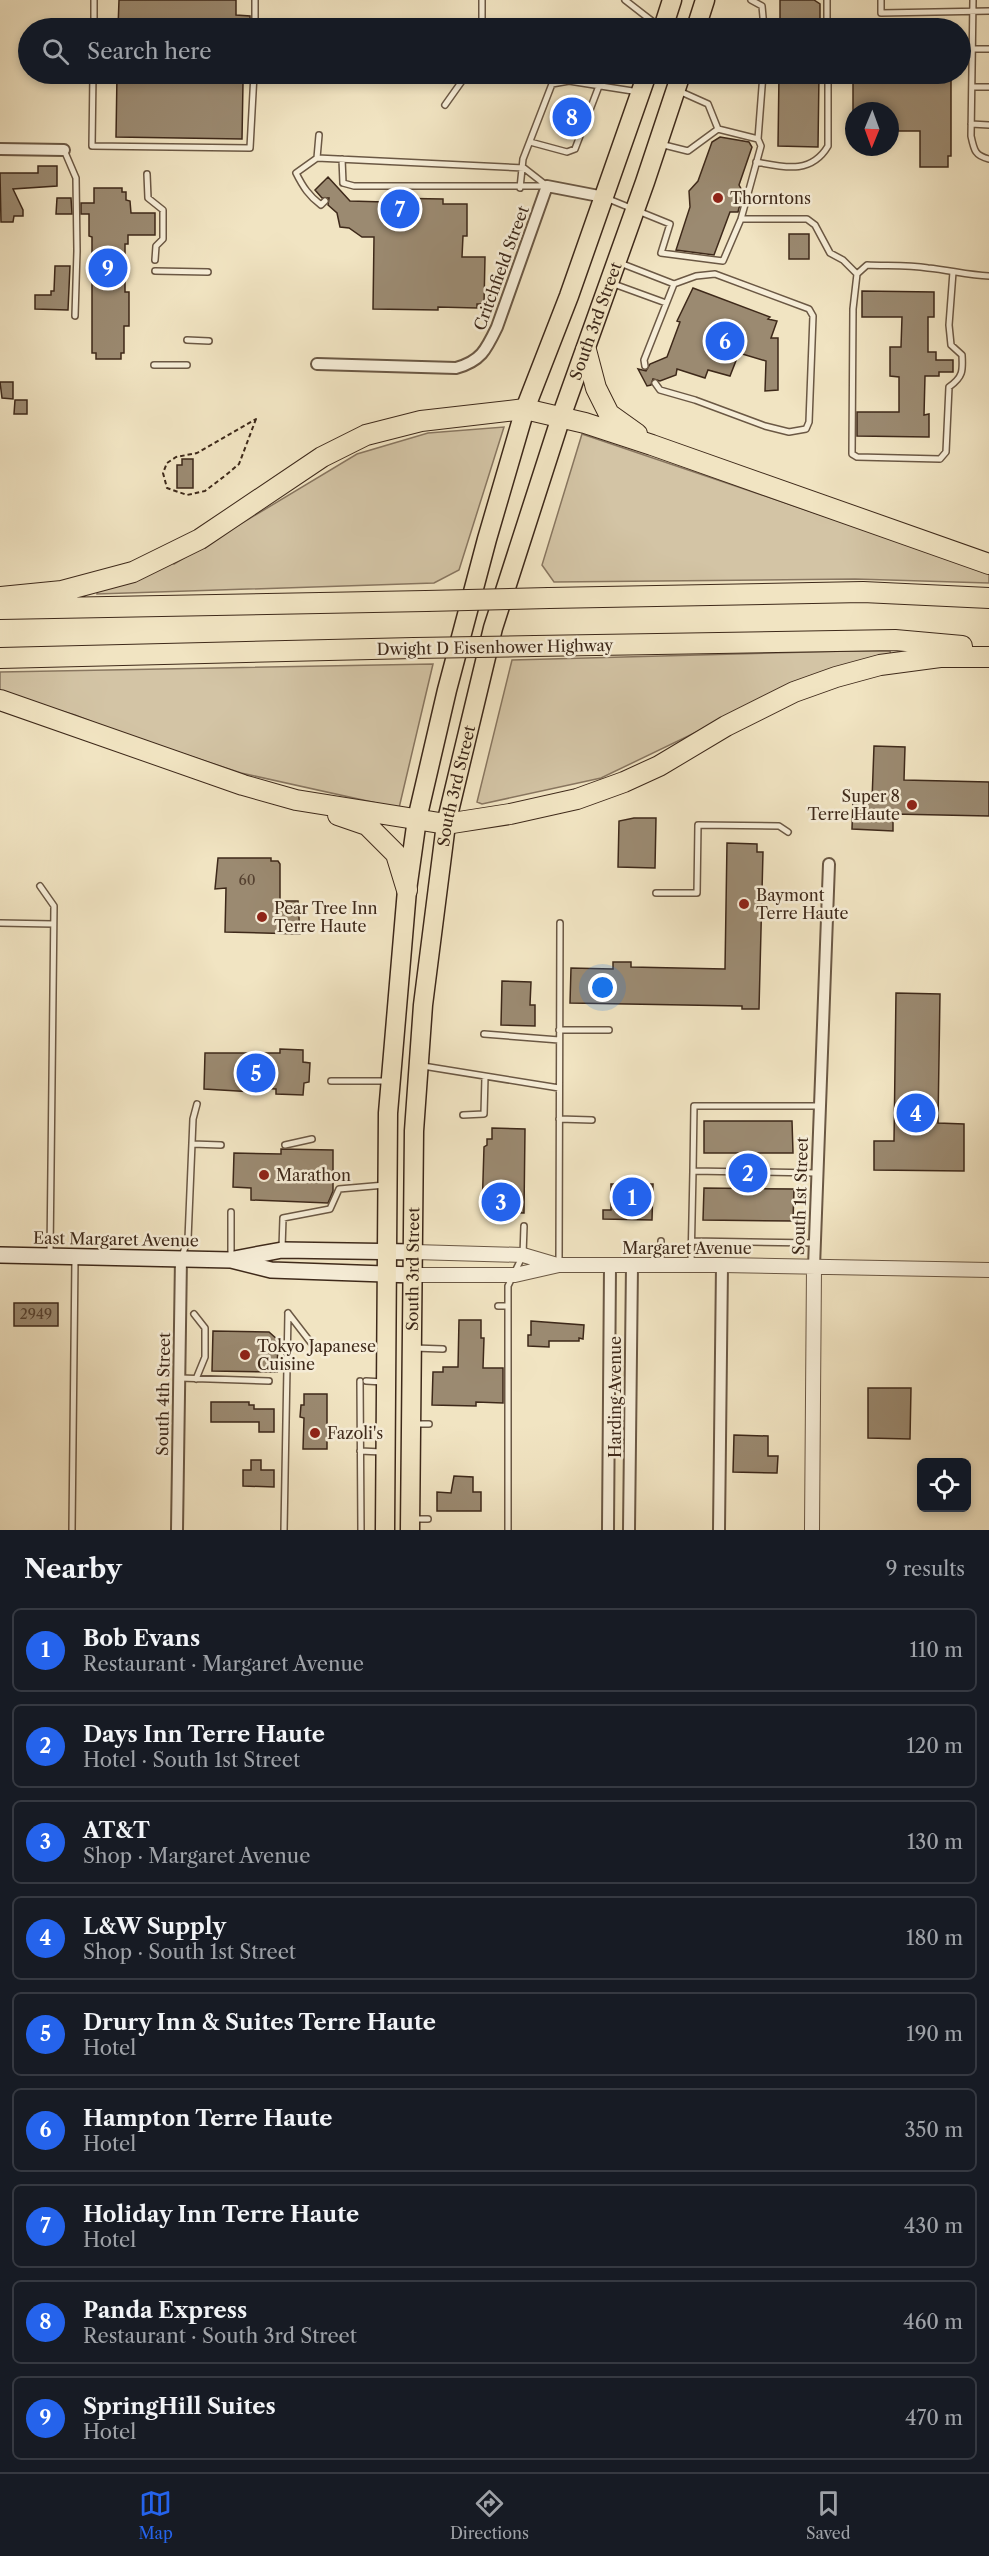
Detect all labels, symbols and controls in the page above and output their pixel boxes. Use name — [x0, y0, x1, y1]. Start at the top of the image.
search box — [18, 18, 971, 84]
icon: search — [39, 35, 72, 68]
text: Search here — [87, 38, 212, 65]
pin: 8 — [552, 94, 592, 140]
north arrow — [845, 102, 899, 156]
pin: 7 — [380, 186, 420, 232]
place label: Thorntons — [730, 188, 811, 208]
marker: Thorntons — [711, 191, 725, 205]
street label: Critchfield Street — [469, 203, 533, 333]
pin: 9 — [88, 246, 128, 290]
street label: South 3rd Street — [565, 259, 626, 383]
pin: 6 — [706, 318, 744, 364]
street label: Dwight D Eisenhower Highway — [377, 635, 615, 659]
street label: South 3rd Street — [433, 723, 479, 848]
place label: Super 8 Terre Haute — [808, 786, 900, 824]
marker: Super 8 Terre Haute — [905, 798, 919, 812]
house number: 60 — [238, 871, 256, 889]
place label: Baymont Terre Haute — [756, 885, 848, 923]
marker: Baymont Terre Haute — [737, 897, 751, 911]
place label: Pear Tree Inn Terre Haute — [274, 898, 378, 936]
marker: Pear Tree Inn Terre Haute — [255, 910, 269, 924]
your location — [588, 973, 617, 1002]
pin: 5 — [236, 1050, 276, 1096]
pin: 4 — [896, 1090, 936, 1136]
street label: South 1st Street — [788, 1136, 812, 1255]
pin: 2 — [728, 1150, 768, 1196]
place label: Marathon — [276, 1165, 351, 1185]
marker: Marathon — [257, 1168, 271, 1182]
pin: 1 — [612, 1174, 652, 1220]
pin: 3 — [482, 1180, 520, 1224]
street label: South 3rd Street — [402, 1207, 423, 1331]
street label: East Margaret Avenue — [33, 1228, 199, 1250]
street label: Margaret Avenue — [622, 1238, 752, 1258]
house number: 2949 — [20, 1305, 52, 1323]
street label: South 4th Street — [152, 1332, 174, 1456]
place label: Tokyo Japanese Cuisine — [257, 1336, 376, 1374]
street label: Harding Avenue — [605, 1336, 625, 1458]
marker: Tokyo Japanese Cuisine — [238, 1348, 252, 1362]
place label: Fazoli's — [327, 1423, 383, 1443]
marker: Fazoli's — [308, 1426, 322, 1440]
map controls — [917, 1458, 971, 1512]
button: locate — [917, 1458, 971, 1512]
text: Nearby — [24, 1553, 122, 1585]
text: 9 results — [886, 1557, 965, 1581]
text: Bob Evans — [83, 1625, 200, 1652]
text: 1 — [41, 1638, 50, 1662]
text: 110 m — [910, 1638, 963, 1662]
text: Restaurant · Margaret Avenue — [83, 1652, 364, 1676]
text: Days Inn Terre Haute — [83, 1721, 325, 1748]
text: 2 — [40, 1734, 51, 1758]
text: 120 m — [906, 1734, 963, 1758]
text: Hotel · South 1st Street — [83, 1748, 300, 1772]
text: AT&T — [83, 1817, 150, 1844]
text: 3 — [40, 1830, 51, 1854]
text: 130 m — [907, 1830, 963, 1854]
text: Shop · Margaret Avenue — [83, 1844, 310, 1868]
text: L&W Supply — [83, 1913, 226, 1940]
text: 4 — [40, 1926, 51, 1950]
text: 180 m — [906, 1926, 963, 1950]
text: Shop · South 1st Street — [83, 1940, 296, 1964]
text: Drury Inn & Suites Terre Haute — [83, 2009, 436, 2036]
text: 5 — [40, 2022, 51, 2046]
text: 190 m — [906, 2022, 963, 2046]
text: Hotel — [83, 2036, 136, 2060]
text: Hampton Terre Haute — [83, 2105, 332, 2132]
text: 6 — [40, 2118, 51, 2142]
text: 350 m — [905, 2118, 963, 2142]
text: Hotel — [83, 2132, 136, 2156]
text: Holiday Inn Terre Haute — [83, 2201, 359, 2228]
text: 7 — [40, 2214, 51, 2238]
text: 430 m — [904, 2214, 963, 2238]
text: Hotel — [83, 2228, 136, 2252]
text: Panda Express — [83, 2297, 247, 2324]
text: 8 — [39, 2310, 52, 2334]
text: 460 m — [903, 2310, 963, 2334]
text: Restaurant · South 3rd Street — [83, 2324, 357, 2348]
text: SpringHill Suites — [83, 2393, 276, 2420]
text: 9 — [40, 2406, 51, 2430]
text: 470 m — [905, 2406, 963, 2430]
text: Hotel — [83, 2420, 136, 2444]
tab: Map — [139, 2487, 173, 2543]
tab: Directions — [450, 2487, 529, 2543]
tab: Saved — [806, 2487, 850, 2543]

